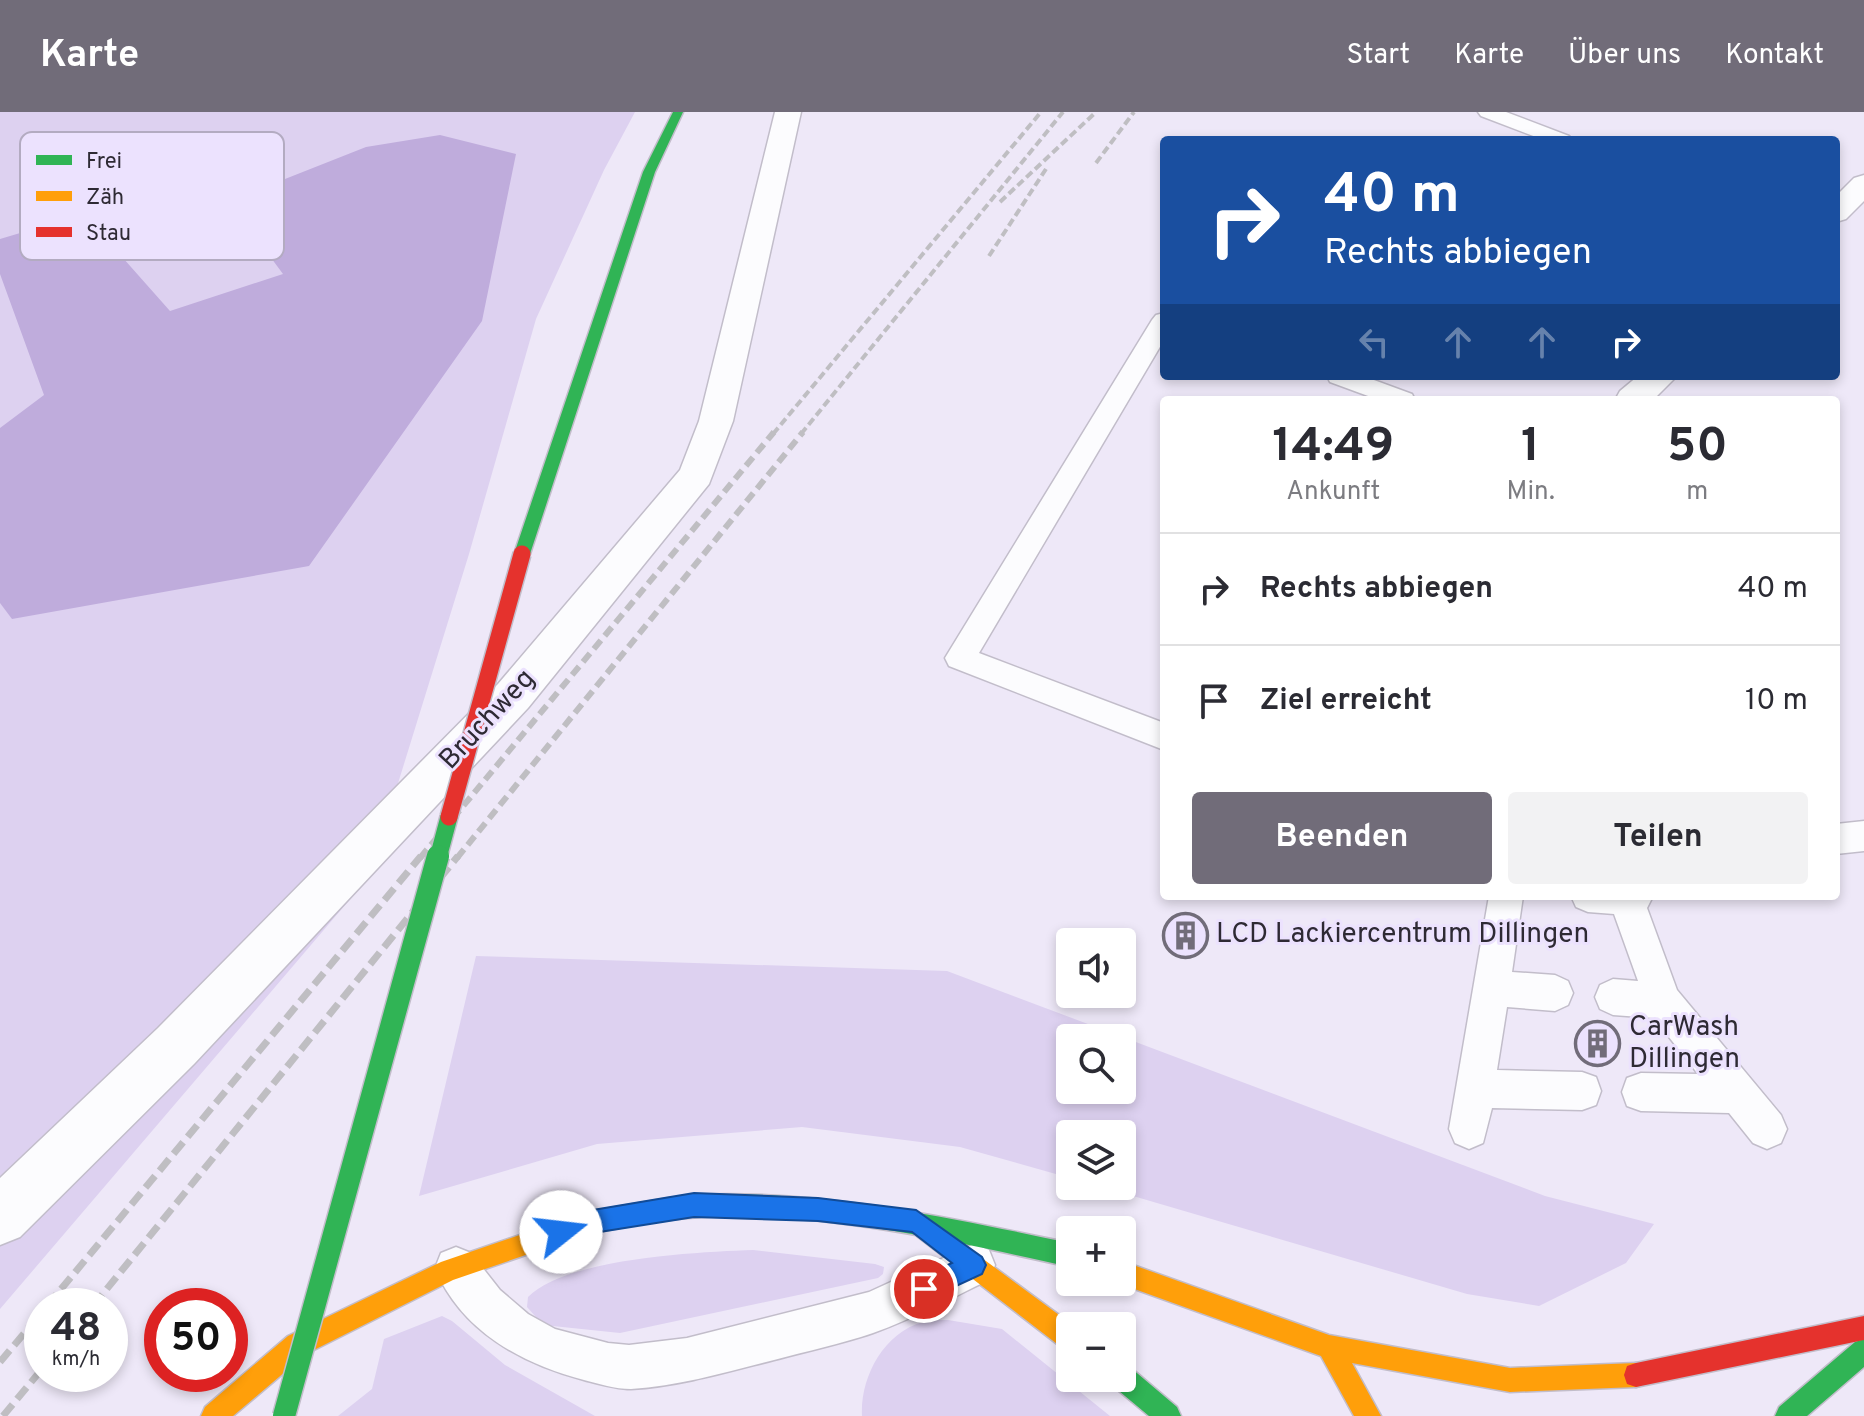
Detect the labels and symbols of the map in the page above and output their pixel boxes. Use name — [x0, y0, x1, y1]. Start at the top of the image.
legend — [20, 132, 284, 260]
text: Frei — [86, 149, 122, 176]
text: Zäh — [86, 185, 124, 212]
text: Stau — [86, 221, 131, 248]
street label: Bruchweg — [432, 662, 544, 778]
building icon: LCD Lackiercentrum Dillingen — [1161, 911, 1209, 959]
place label: LCD Lackiercentrum Dillingen — [1216, 917, 1589, 953]
place label: CarWash Dillingen — [1629, 1010, 1740, 1078]
building icon: CarWash Dillingen — [1574, 1020, 1622, 1068]
position arrow — [519, 1190, 603, 1274]
pin — [890, 1255, 958, 1323]
speed limit sign: 50 — [144, 1288, 248, 1392]

